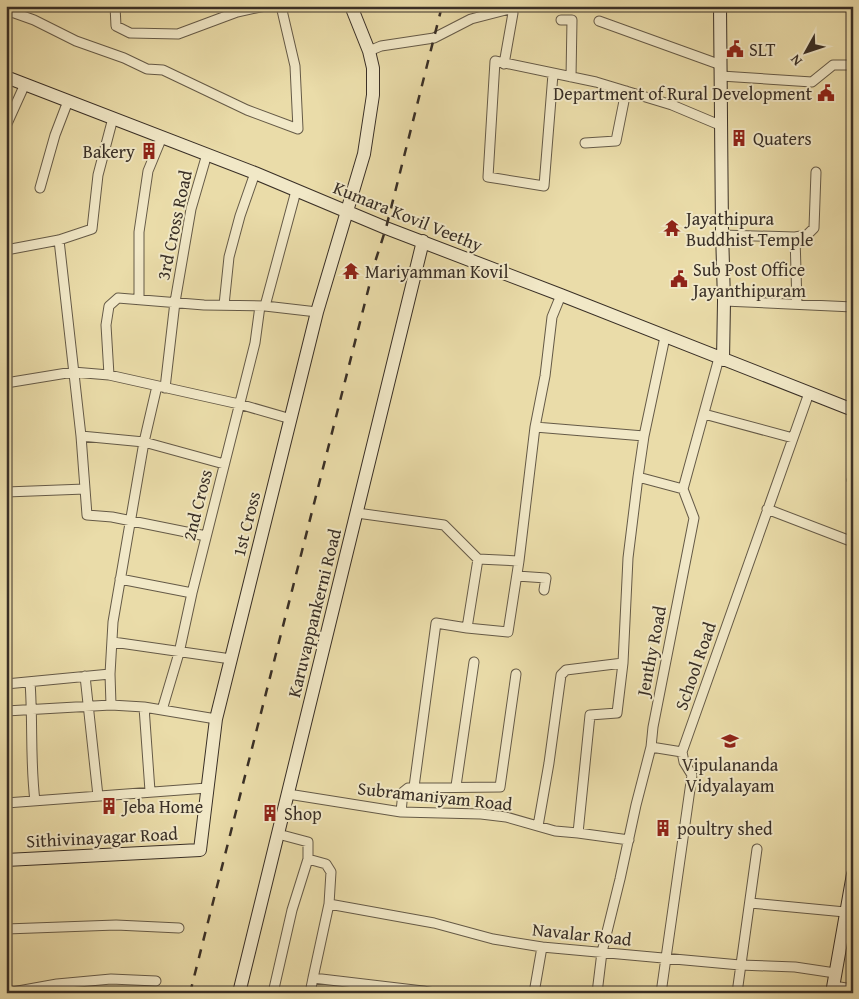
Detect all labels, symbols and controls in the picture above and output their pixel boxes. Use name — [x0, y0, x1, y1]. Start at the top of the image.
north arrow — [782, 28, 832, 78]
place label: SLT — [749, 36, 776, 63]
public building icon: SLT — [725, 39, 745, 59]
text: N — [785, 50, 807, 70]
place label: Department of Rural Development — [553, 80, 813, 107]
public building icon: Department of Rural Development — [816, 83, 836, 103]
place label: Quaters — [753, 125, 812, 152]
building icon: Quaters — [729, 128, 749, 148]
place label: Bakery — [83, 138, 135, 165]
building icon: Bakery — [139, 141, 159, 161]
street label: 3rd Cross Road — [149, 167, 199, 282]
street label: Kumara Kovil Veethy — [329, 174, 487, 258]
place label: Jayathipura Buddhist Temple — [684, 205, 814, 253]
temple icon: Jayathipura Buddhist Temple — [662, 218, 682, 238]
place label: Sub Post Office Jayanthipuram — [691, 256, 806, 304]
place label: Mariyamman Kovil — [365, 258, 508, 285]
temple icon: Mariyamman Kovil — [341, 261, 361, 281]
public building icon: Sub Post Office Jayanthipuram — [669, 269, 689, 289]
street label: 2nd Cross — [175, 466, 219, 544]
street label: 1st Cross — [225, 488, 267, 560]
street label: Karuvappankerni Road — [280, 525, 348, 700]
street label: Jenthy Road — [629, 603, 673, 700]
street label: School Road — [667, 618, 723, 714]
school or university icon: Vipulananda Vidyalayam — [720, 731, 740, 751]
place label: Vipulananda Vidyalayam — [682, 751, 779, 799]
street label: Subramaniyam Road — [356, 774, 514, 818]
place label: Jeba Home — [121, 793, 203, 820]
building icon: Jeba Home — [99, 796, 119, 816]
place label: Shop — [284, 800, 322, 827]
building icon: Shop — [260, 803, 280, 823]
place label: poultry shed — [677, 815, 773, 842]
building icon: poultry shed — [653, 818, 673, 838]
street label: Sithivinayagar Road — [26, 820, 179, 854]
street label: Navalar Road — [531, 915, 633, 953]

